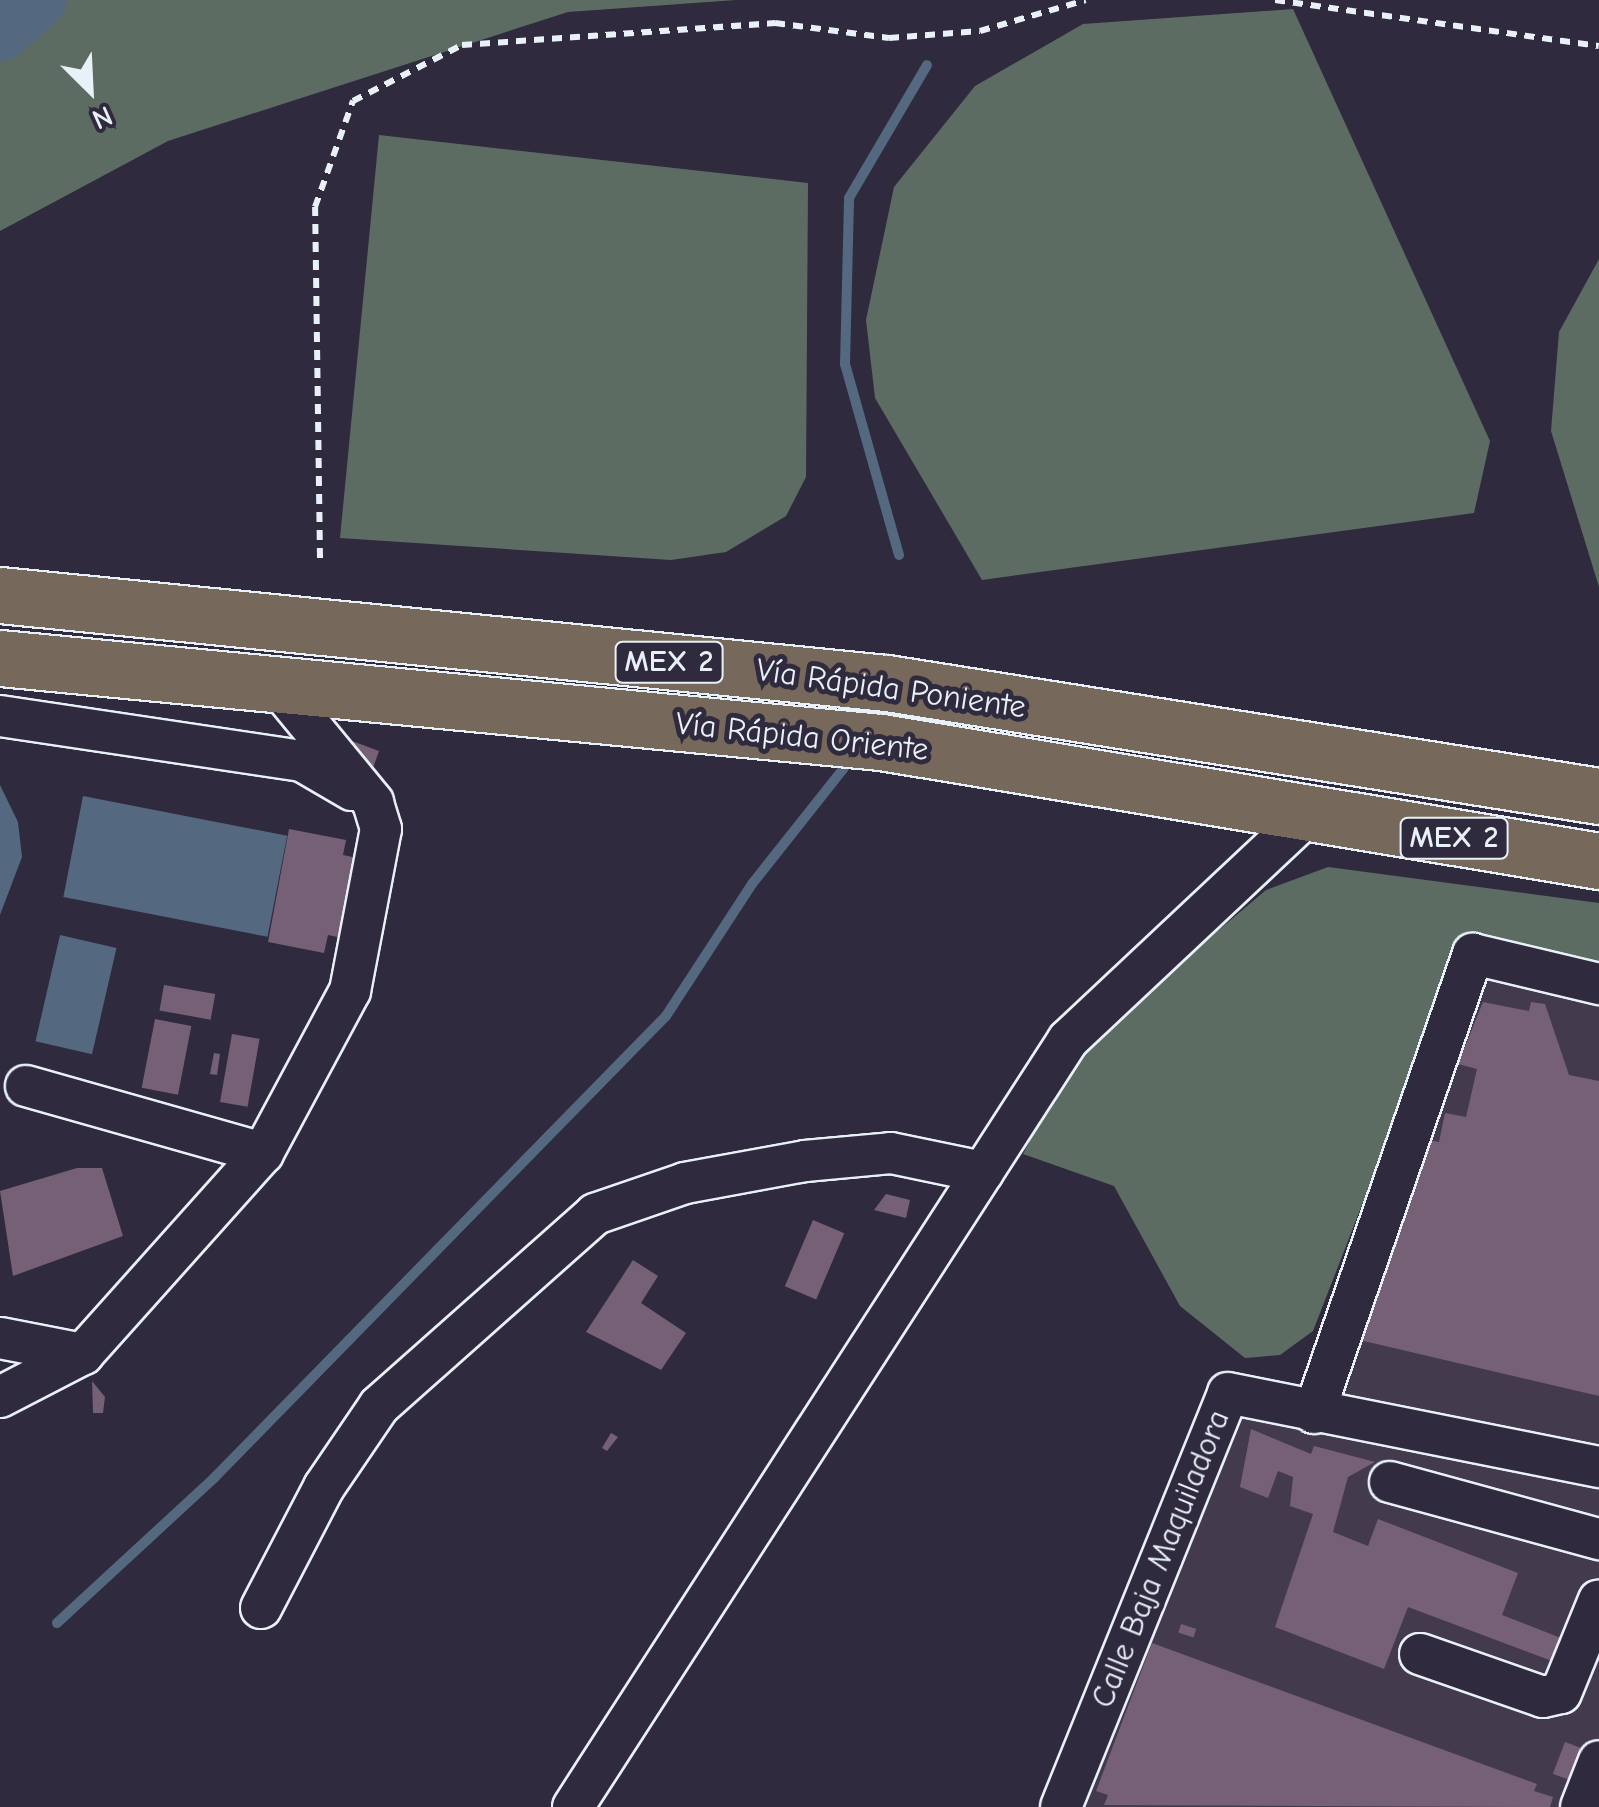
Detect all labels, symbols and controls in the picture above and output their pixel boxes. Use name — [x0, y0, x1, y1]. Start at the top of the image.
north arrow — [40, 40, 140, 140]
text: N — [87, 99, 117, 136]
road number: MEX 2 — [614, 637, 724, 687]
street label: Vía Rápida Poniente — [754, 651, 1028, 727]
street label: Vía Rápida Oriente — [674, 705, 930, 769]
road number: MEX 2 — [1399, 813, 1509, 863]
street label: Calle Baja Maquiladora — [1084, 1405, 1238, 1713]

